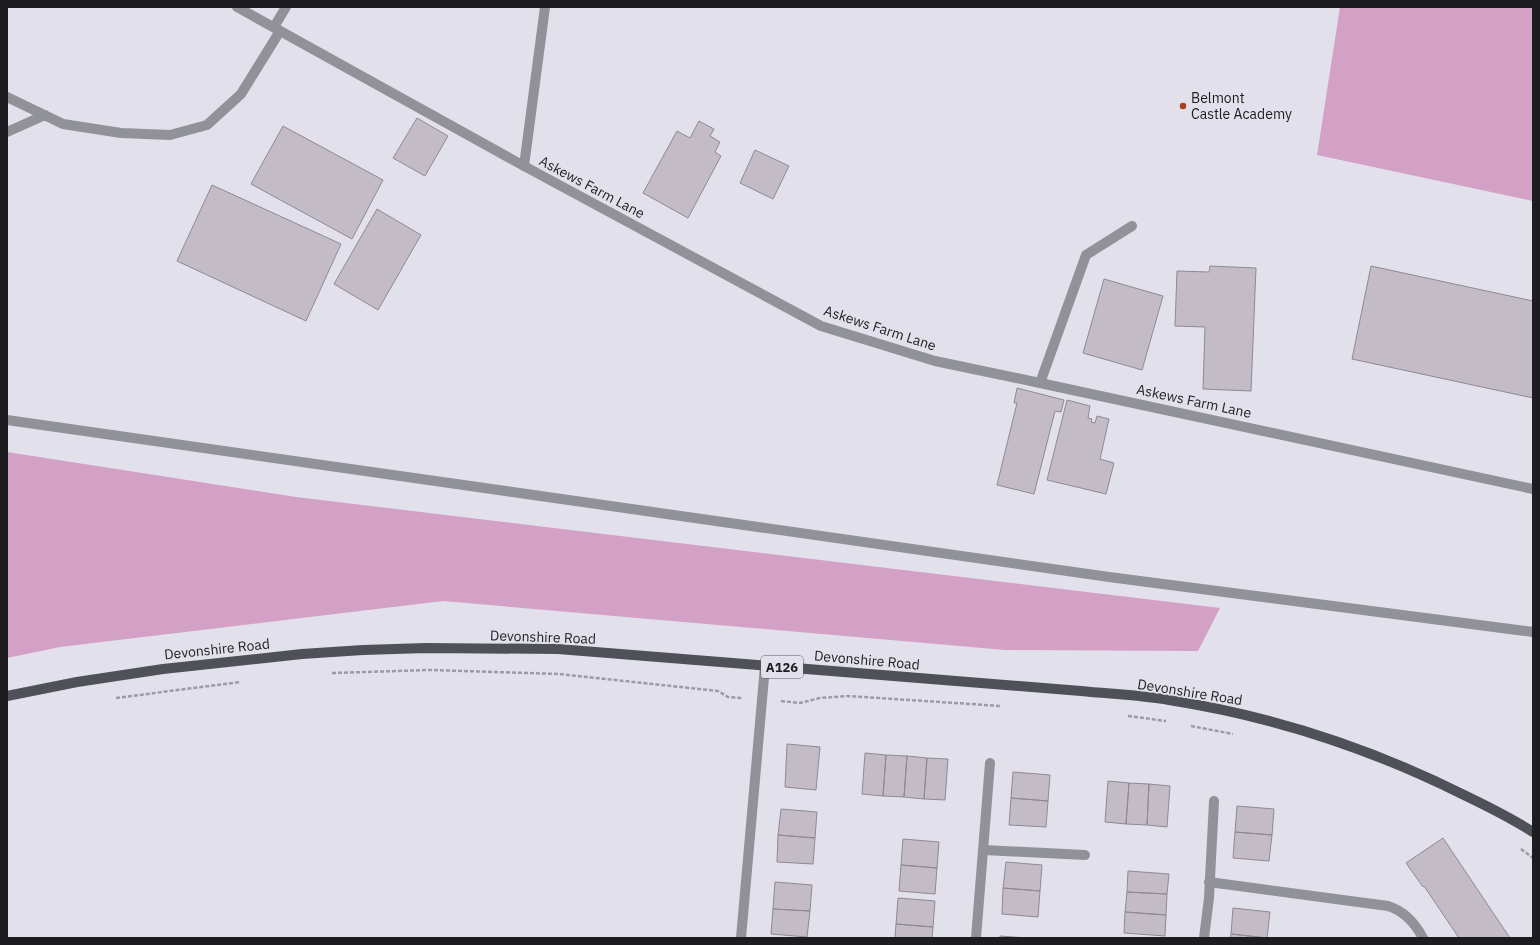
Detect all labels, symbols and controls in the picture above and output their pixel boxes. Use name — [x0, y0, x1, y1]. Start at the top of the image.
place label: Belmont Castle Academy — [1191, 89, 1292, 123]
marker: Belmont Castle Academy — [1178, 101, 1188, 111]
street label: Askews Farm Lane — [536, 152, 648, 223]
street label: Askews Farm Lane — [822, 301, 939, 355]
street label: Askews Farm Lane — [1135, 380, 1253, 422]
street label: Devonshire Road — [490, 626, 596, 648]
street label: Devonshire Road — [163, 635, 271, 663]
street label: Devonshire Road — [813, 646, 921, 674]
road number: A126 — [761, 656, 803, 678]
street label: Devonshire Road — [1136, 675, 1244, 709]

